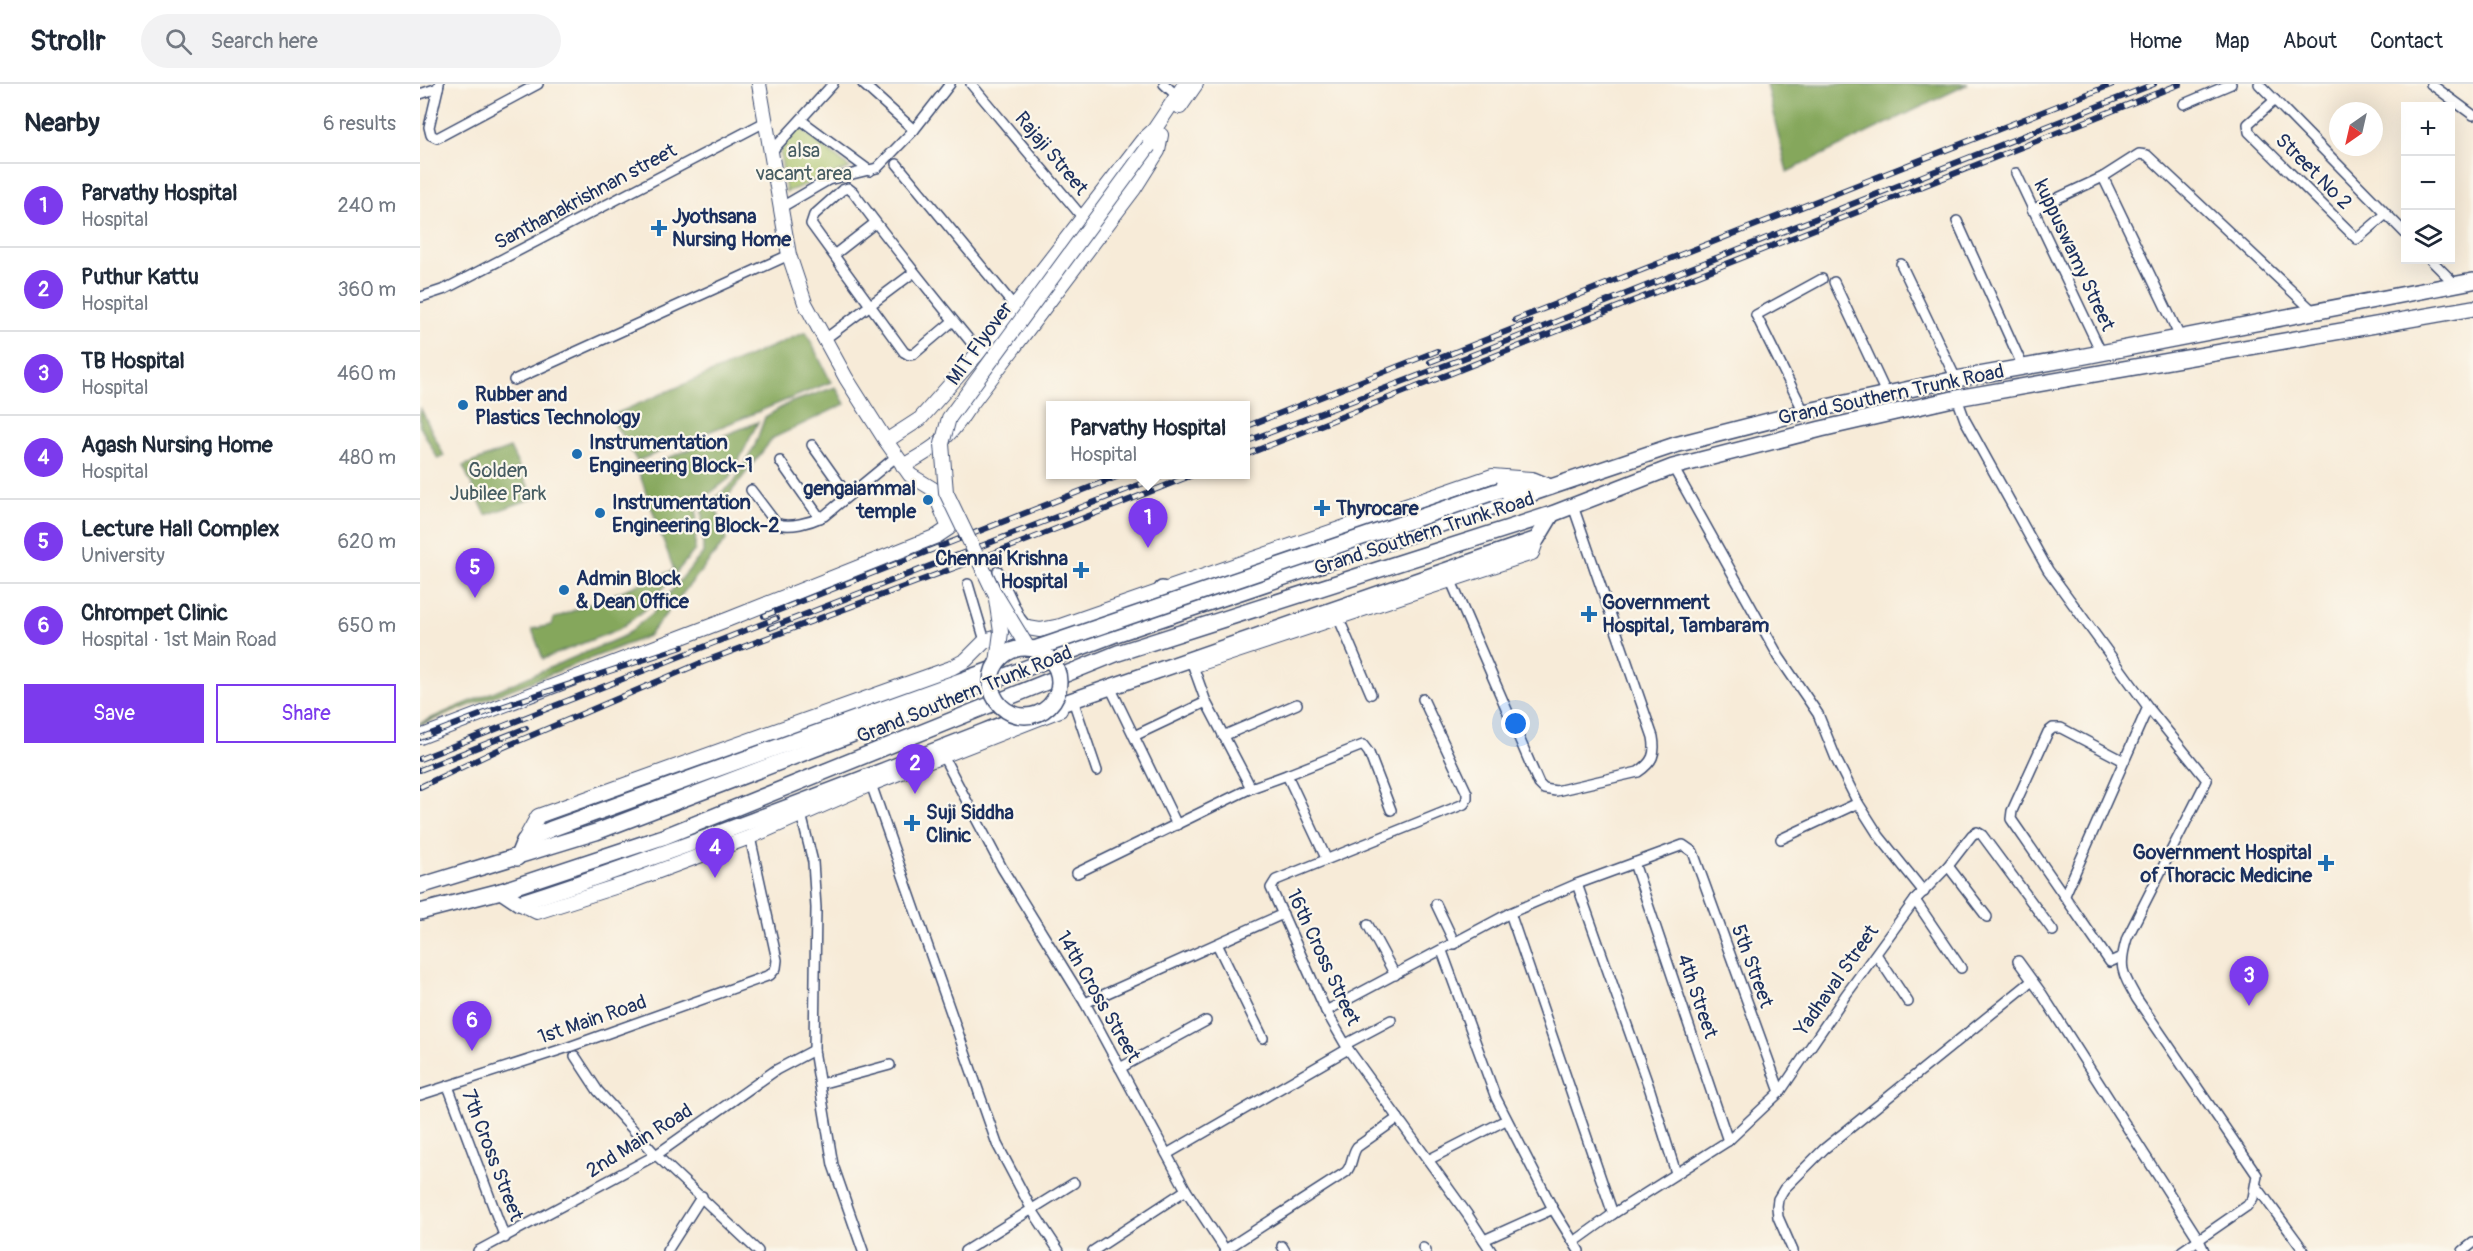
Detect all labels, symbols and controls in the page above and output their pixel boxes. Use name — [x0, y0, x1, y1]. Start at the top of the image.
search box — [141, 14, 561, 68]
text: Strollr — [30, 24, 105, 59]
icon: search — [162, 25, 195, 58]
text: Search here — [210, 27, 318, 55]
text: Home — [2129, 28, 2182, 55]
text: Map — [2215, 28, 2250, 55]
text: About — [2283, 28, 2337, 55]
text: Contact — [2370, 28, 2443, 55]
north arrow — [2329, 102, 2383, 156]
map controls — [2401, 102, 2455, 264]
button: + — [2401, 102, 2455, 156]
street label: Rajaji Street — [1009, 106, 1094, 201]
text: Nearby — [24, 107, 100, 139]
text: 6 results — [323, 111, 396, 136]
street label: Street No 2 — [2270, 128, 2357, 215]
street label: Santhanakrishnan street — [490, 137, 681, 255]
park label: alsa vacant area — [755, 138, 852, 186]
button: − — [2401, 156, 2455, 210]
street label: kuppuswamy Street — [2029, 176, 2121, 336]
text: Parvathy Hospital — [81, 179, 237, 207]
text: 1 — [40, 193, 47, 218]
text: 240 m — [337, 193, 396, 218]
place label: Jyothsana Nursing Home — [672, 204, 792, 252]
text: Hospital — [81, 207, 148, 232]
button: layers — [2401, 210, 2455, 264]
marker: Jyothsana Nursing Home — [650, 219, 668, 237]
text: Puthur Kattu — [81, 263, 199, 291]
text: 2 — [38, 277, 49, 302]
text: 360 m — [337, 277, 396, 302]
text: Hospital — [81, 291, 148, 316]
street label: MIT Flyover — [941, 296, 1018, 390]
text: TB Hospital — [81, 347, 185, 375]
street label: Grand Southern Trunk Road — [1776, 358, 2006, 431]
text: 3 — [38, 361, 49, 386]
text: 460 m — [337, 361, 396, 386]
text: Hospital — [81, 375, 148, 400]
place label: Rubber and Plastics Technology — [475, 382, 640, 430]
marker: Rubber and Plastics Technology — [456, 398, 470, 412]
popup — [1046, 401, 1250, 479]
text: Parvathy Hospital — [1070, 414, 1226, 442]
place label: Instrumentation Engineering Block-1 — [589, 430, 753, 478]
text: Agash Nursing Home — [81, 431, 273, 459]
text: Hospital — [1070, 442, 1137, 467]
text: 4 — [38, 445, 49, 470]
text: 480 m — [339, 445, 396, 470]
marker: Instrumentation Engineering Block-1 — [570, 447, 584, 461]
park label: Golden Jubilee Park — [450, 458, 547, 506]
text: Hospital — [81, 459, 148, 484]
place label: gengaiammal temple — [803, 476, 917, 524]
street label: Grand Southern Trunk Road — [1311, 486, 1538, 581]
place label: Instrumentation Engineering Block-2 — [612, 490, 779, 538]
marker: gengaiammal temple — [921, 493, 935, 507]
place label: Thyrocare — [1335, 496, 1420, 521]
pin: 1 — [1128, 498, 1168, 548]
marker: Thyrocare — [1313, 499, 1331, 517]
marker: Instrumentation Engineering Block-2 — [593, 506, 607, 520]
text: Lecture Hall Complex — [81, 515, 280, 543]
text: 5 — [38, 529, 49, 554]
text: 620 m — [337, 529, 396, 554]
text: University — [81, 543, 165, 568]
place label: Chennai Krishna Hospital — [935, 546, 1068, 594]
pin: 5 — [456, 548, 494, 598]
marker: Chennai Krishna Hospital — [1072, 561, 1090, 579]
place label: Admin Block & Dean Office — [576, 566, 690, 614]
marker: Admin Block & Dean Office — [557, 583, 571, 597]
place label: Government Hospital, Tambaram — [1602, 590, 1769, 638]
text: Chrompet Clinic — [81, 599, 228, 627]
marker: Government Hospital, Tambaram — [1580, 605, 1598, 623]
text: 6 — [38, 613, 49, 638]
text: 650 m — [338, 613, 396, 638]
text: Hospital · 1st Main Road — [81, 627, 277, 652]
street label: Grand Southern Trunk Road — [853, 640, 1076, 749]
button: Save — [24, 684, 204, 743]
button: Share — [216, 684, 396, 743]
your location — [1501, 709, 1530, 738]
pin: 2 — [896, 744, 934, 794]
place label: Suji Siddha Clinic — [926, 800, 1014, 848]
marker: Suji Siddha Clinic — [903, 814, 921, 832]
pin: 4 — [696, 828, 734, 878]
place label: Government Hospital of Thoracic Medicine — [2132, 840, 2313, 888]
marker: Government Hospital of Thoracic Medicine — [2317, 854, 2335, 872]
street label: 16th Cross Street — [1281, 885, 1366, 1030]
street label: Yadhaval Street — [1788, 919, 1885, 1042]
street label: 5th Street — [1726, 921, 1779, 1012]
street label: 14th Cross Street — [1051, 926, 1147, 1067]
street label: 4th Street — [1671, 951, 1724, 1043]
pin: 3 — [2230, 956, 2268, 1006]
street label: 1st Main Road — [535, 989, 650, 1050]
pin: 6 — [452, 1002, 492, 1051]
street label: 7th Cross Street — [456, 1086, 529, 1225]
street label: 2nd Main Road — [581, 1098, 697, 1183]

